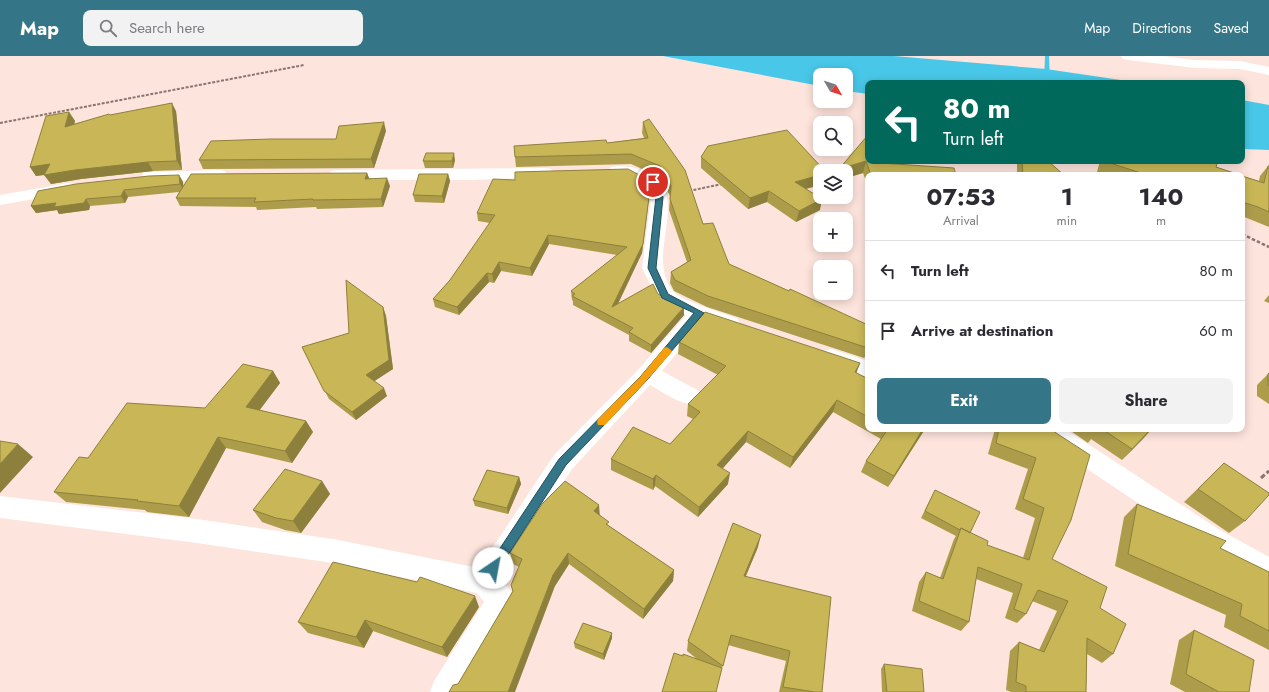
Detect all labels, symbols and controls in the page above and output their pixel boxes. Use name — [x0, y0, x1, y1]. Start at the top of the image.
search box — [83, 10, 363, 46]
text: Map — [20, 15, 59, 42]
icon: search — [97, 17, 119, 39]
text: Search here — [129, 17, 205, 39]
text: Map — [1084, 18, 1110, 38]
text: Directions — [1132, 18, 1192, 38]
text: Saved — [1214, 18, 1249, 38]
north arrow — [813, 68, 853, 108]
map controls — [813, 68, 853, 300]
text: 80 m — [943, 88, 1010, 129]
icon: left — [877, 96, 929, 148]
button: search — [813, 116, 853, 156]
text: Turn left — [943, 126, 1003, 152]
button: layers — [813, 164, 853, 204]
pin — [636, 165, 670, 199]
icon: arrive — [642, 171, 664, 193]
text: 07:53 — [927, 179, 995, 214]
text: 1 — [1061, 179, 1073, 214]
text: 140 — [1139, 179, 1183, 214]
text: Arrival — [943, 211, 979, 230]
text: min — [1057, 211, 1077, 230]
text: m — [1156, 211, 1166, 230]
button: + — [813, 212, 853, 252]
button: − — [813, 260, 853, 300]
icon: left — [877, 260, 899, 282]
text: Turn left — [911, 260, 969, 282]
text: 80 m — [1200, 260, 1233, 282]
icon: arrive — [877, 320, 899, 342]
text: Arrive at destination — [911, 320, 1053, 342]
text: 60 m — [1199, 320, 1233, 342]
button: Exit — [877, 378, 1051, 424]
button: Share — [1059, 378, 1233, 424]
position arrow — [472, 547, 514, 589]

